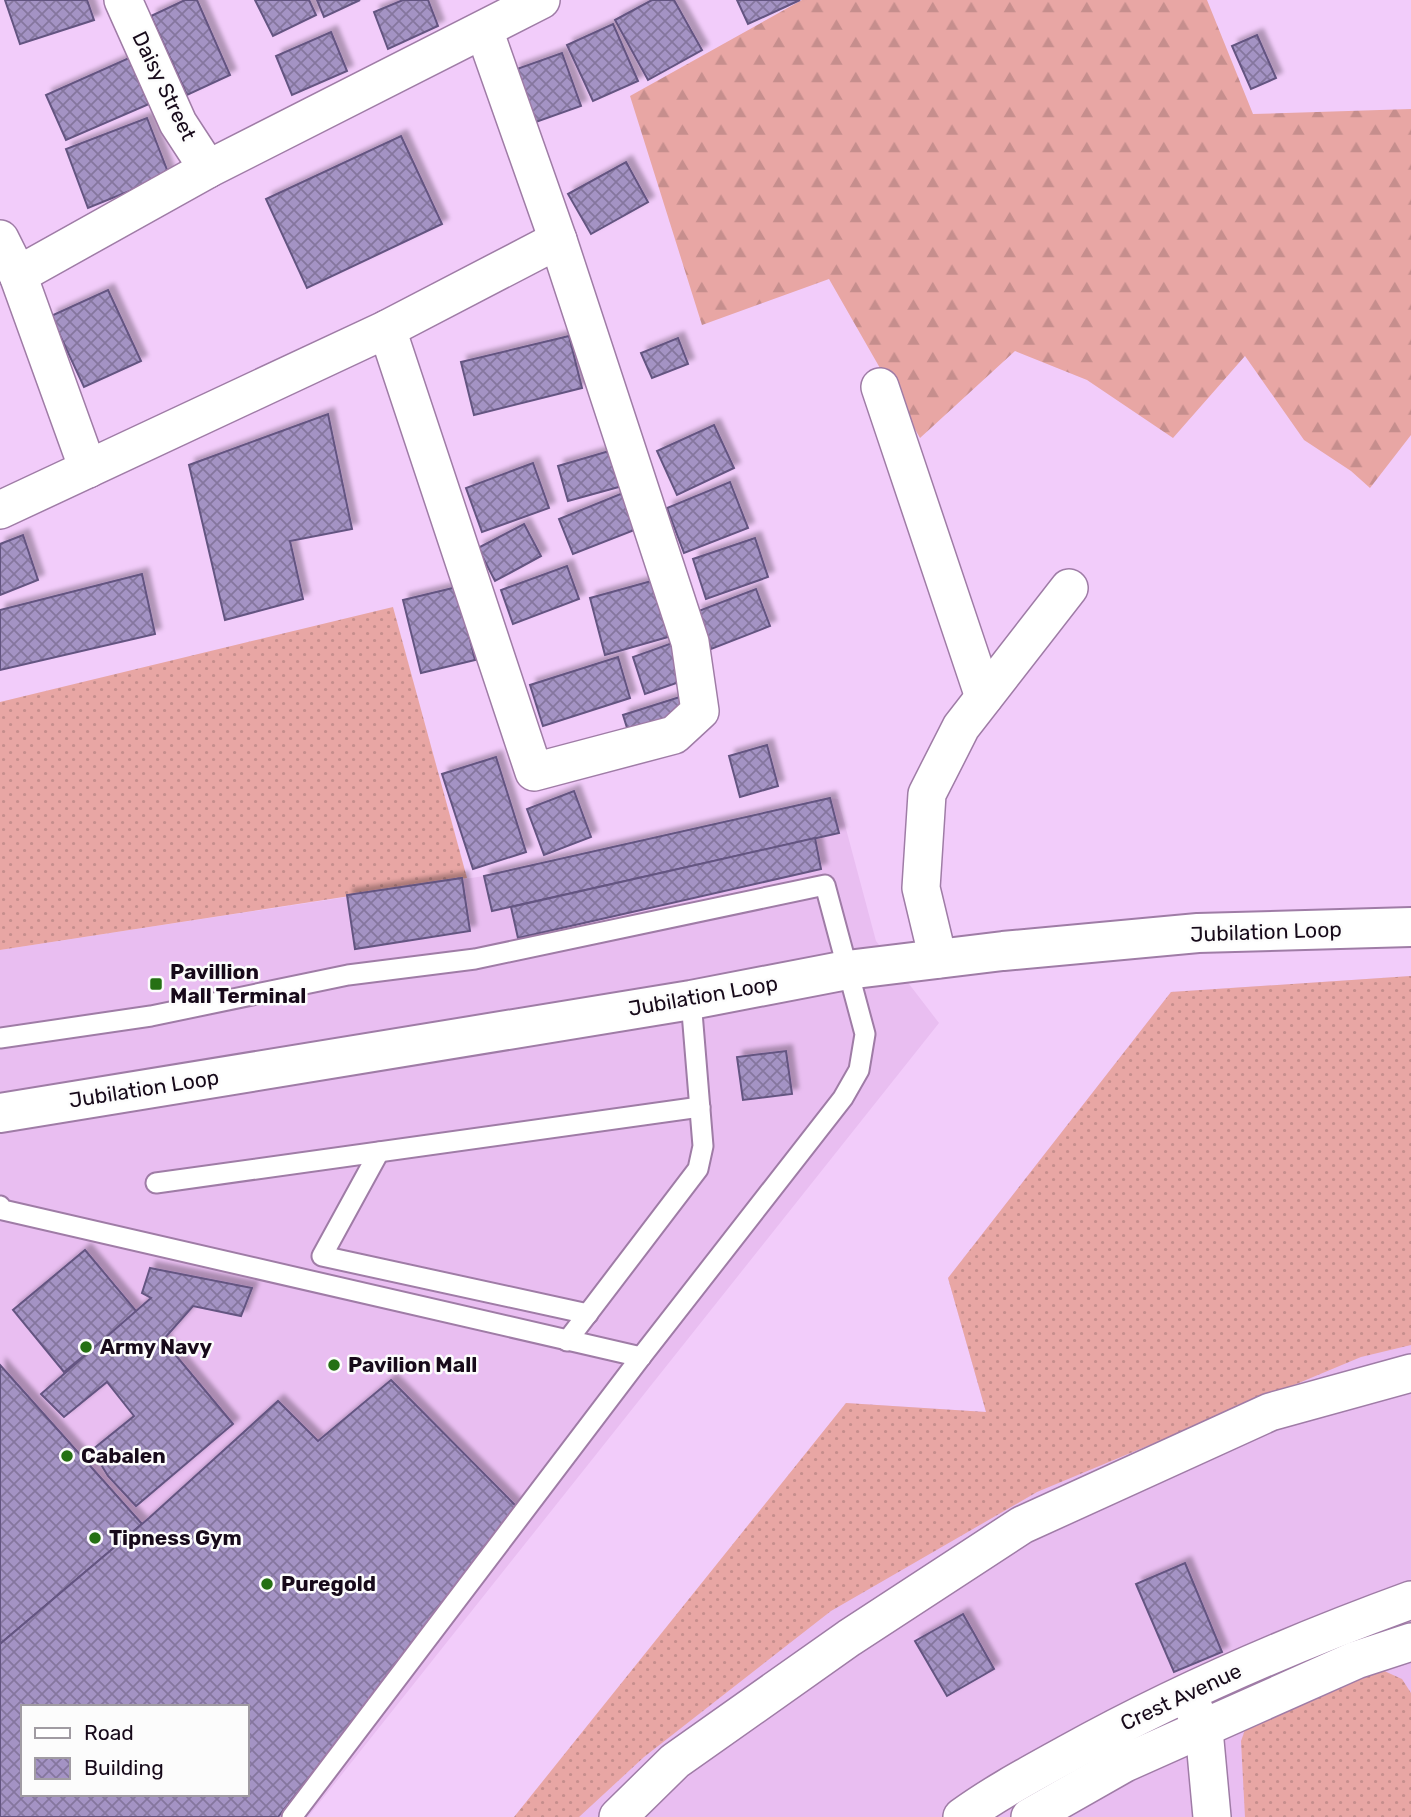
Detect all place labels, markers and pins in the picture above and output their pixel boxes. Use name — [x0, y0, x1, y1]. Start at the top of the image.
place label: Pavillion Mall Terminal — [170, 959, 306, 1008]
marker: Pavillion Mall Terminal — [148, 976, 164, 992]
place label: Army Navy — [100, 1334, 213, 1359]
marker: Army Navy — [78, 1339, 94, 1355]
place label: Pavilion Mall — [348, 1352, 477, 1377]
marker: Pavilion Mall — [326, 1357, 342, 1373]
place label: Cabalen — [81, 1443, 166, 1468]
marker: Cabalen — [59, 1448, 75, 1464]
place label: Tipness Gym — [109, 1525, 242, 1550]
marker: Tipness Gym — [87, 1530, 103, 1546]
place label: Puregold — [281, 1571, 376, 1596]
marker: Puregold — [259, 1576, 275, 1592]

